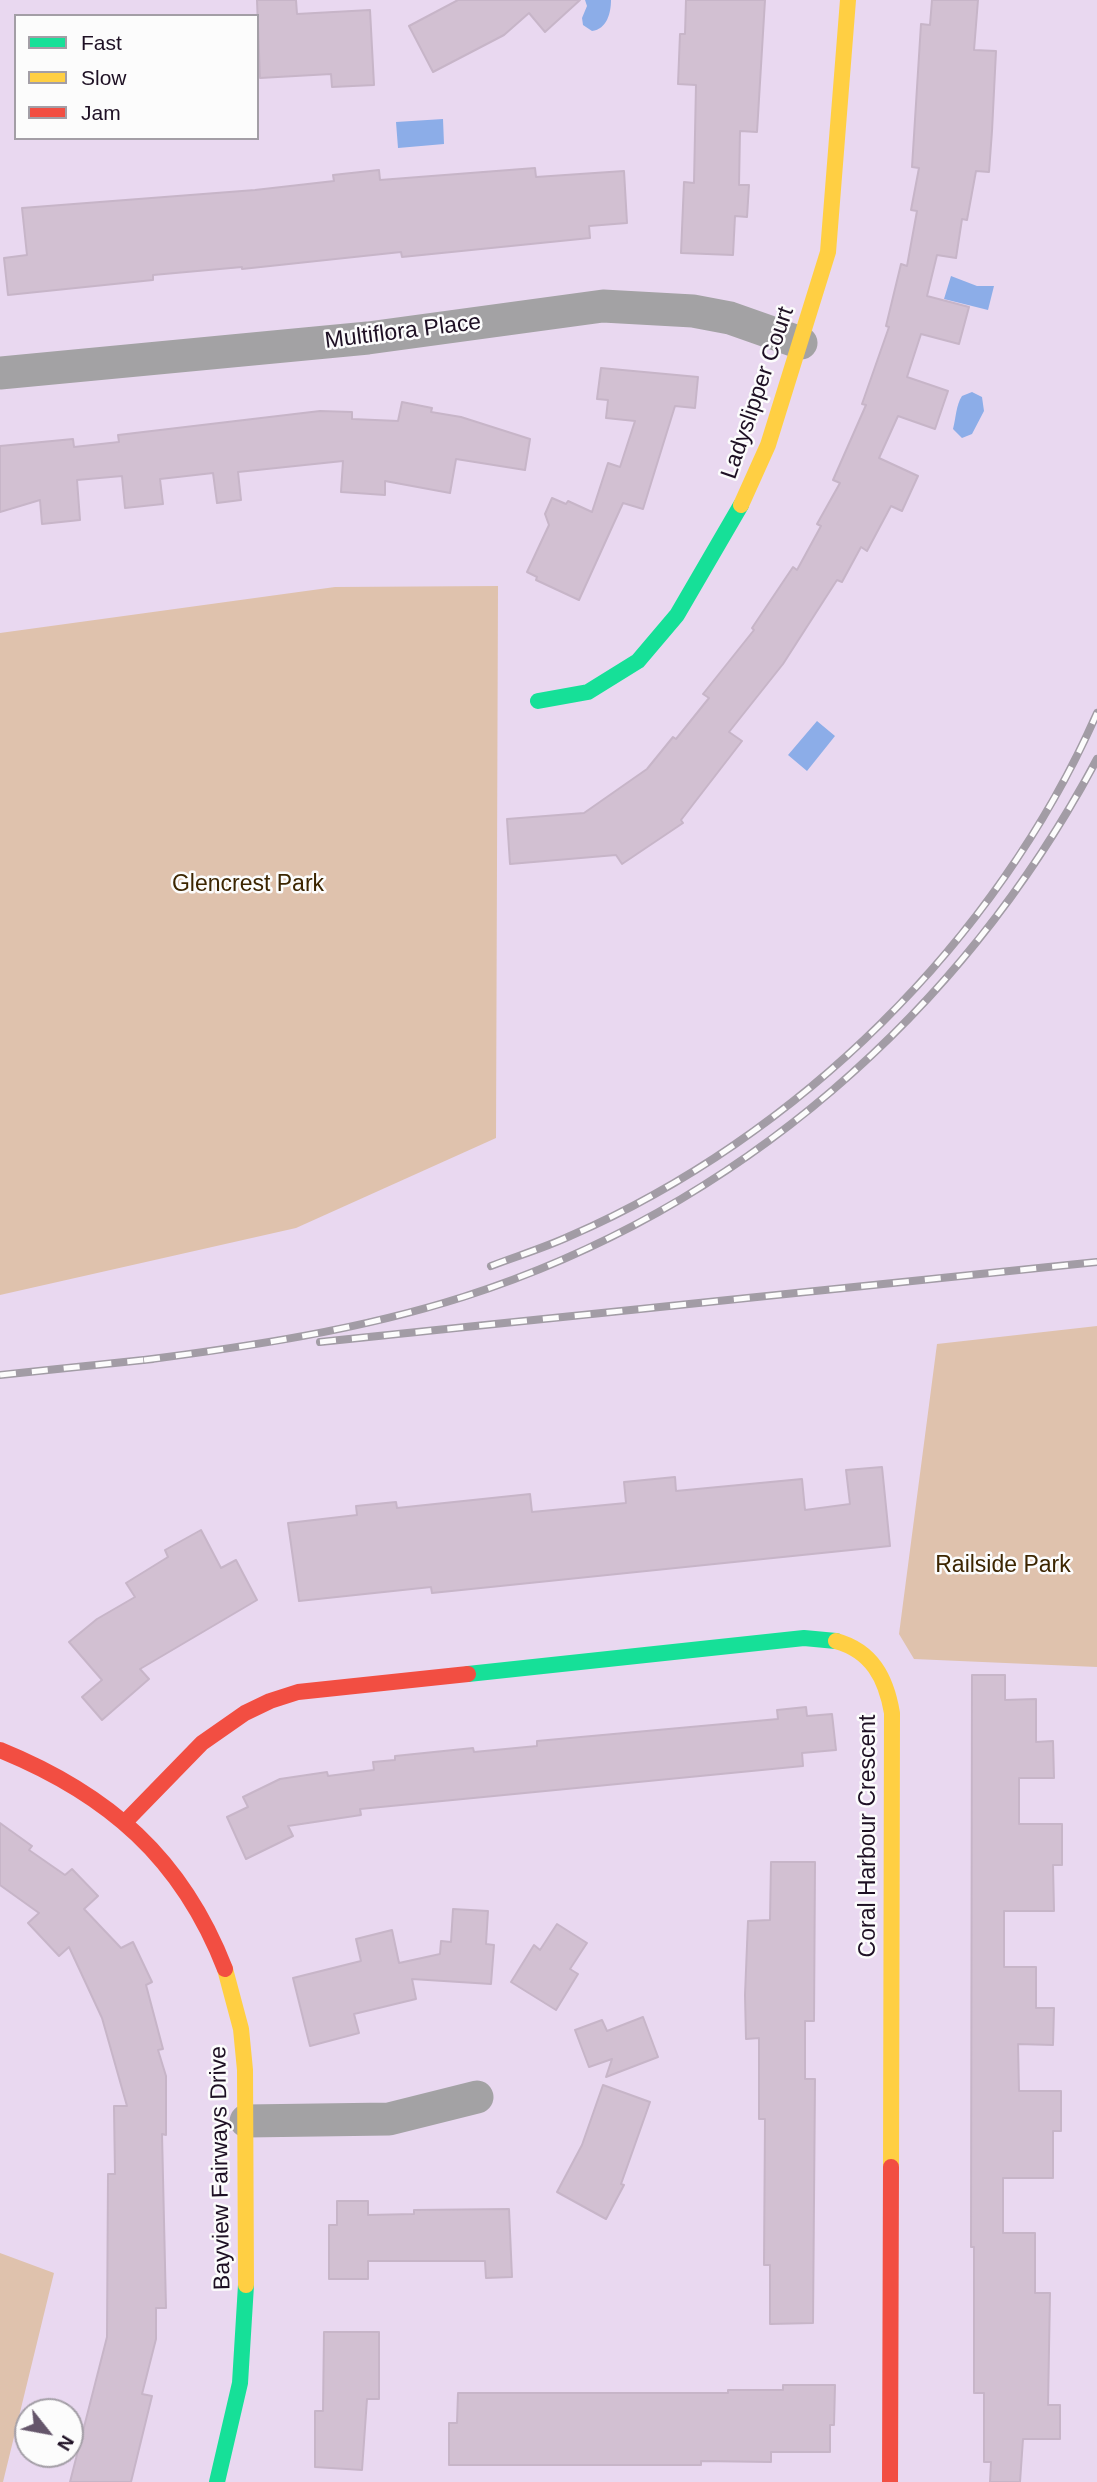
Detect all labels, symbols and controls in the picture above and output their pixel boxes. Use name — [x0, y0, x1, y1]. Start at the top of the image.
legend — [14, 14, 259, 140]
text: Fast — [81, 31, 122, 54]
text: Slow — [81, 66, 127, 89]
text: Jam — [81, 101, 121, 124]
street label: Ladyslipper Court — [716, 303, 800, 483]
street label: Multiflora Place — [323, 309, 483, 355]
park label: Glencrest Park — [172, 871, 324, 899]
park label: Railside Park — [935, 1552, 1071, 1580]
street label: Coral Harbour Crescent — [855, 1715, 883, 1957]
street label: Bayview Fairways Drive — [205, 2046, 237, 2290]
north arrow — [14, 2398, 84, 2468]
text: N — [53, 2432, 78, 2454]

